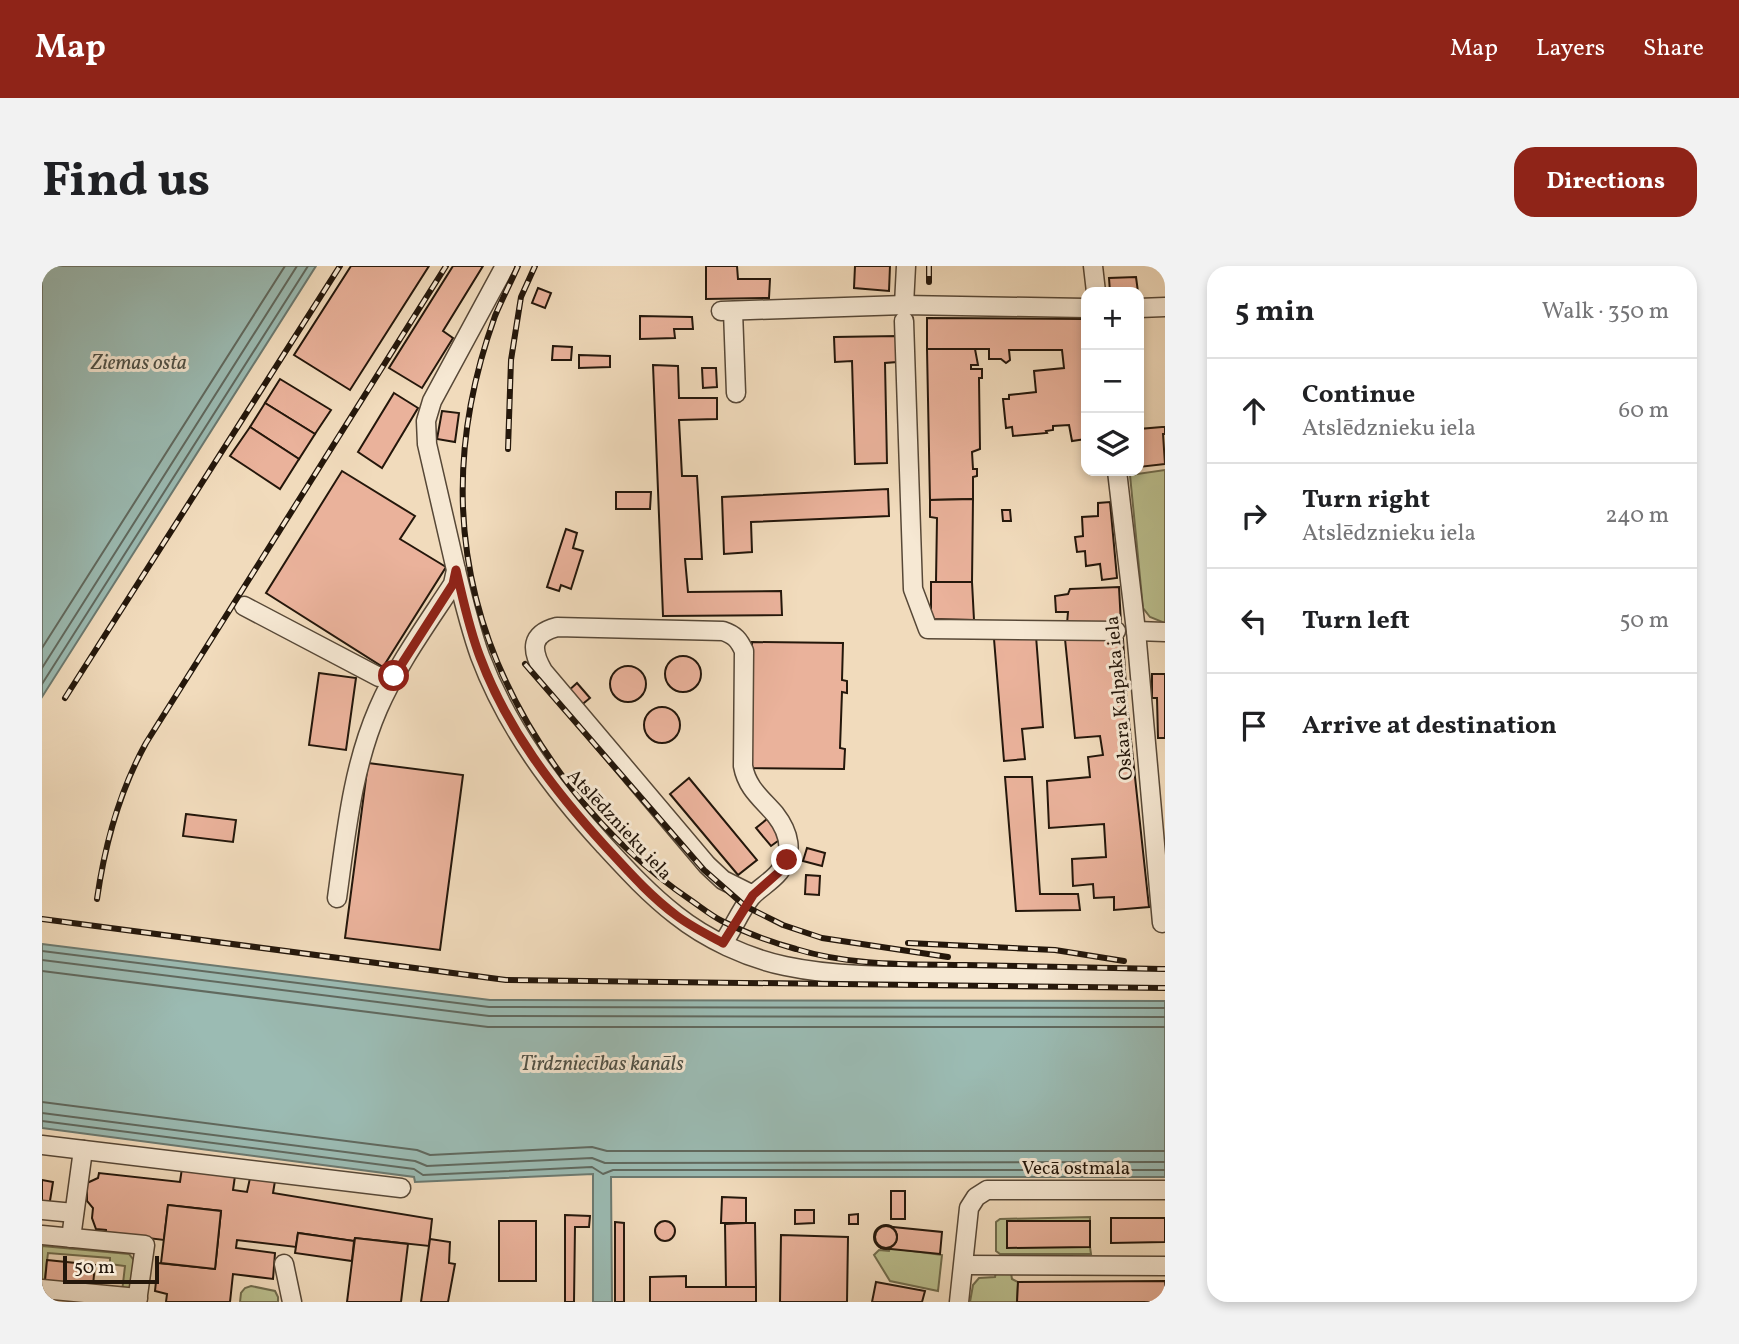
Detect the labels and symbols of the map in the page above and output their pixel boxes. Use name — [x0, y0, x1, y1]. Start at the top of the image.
water label: Ziemas osta — [90, 349, 187, 378]
street label: Oskara Kalpaka iela — [1100, 615, 1140, 781]
route start — [378, 660, 409, 691]
street label: Atslēdznieku iela — [561, 764, 677, 886]
route end — [771, 844, 802, 875]
water label: Tirdzniecības kanāls — [520, 1050, 684, 1079]
street label: Vecā ostmala — [1022, 1156, 1130, 1182]
scale bar — [63, 1253, 159, 1285]

